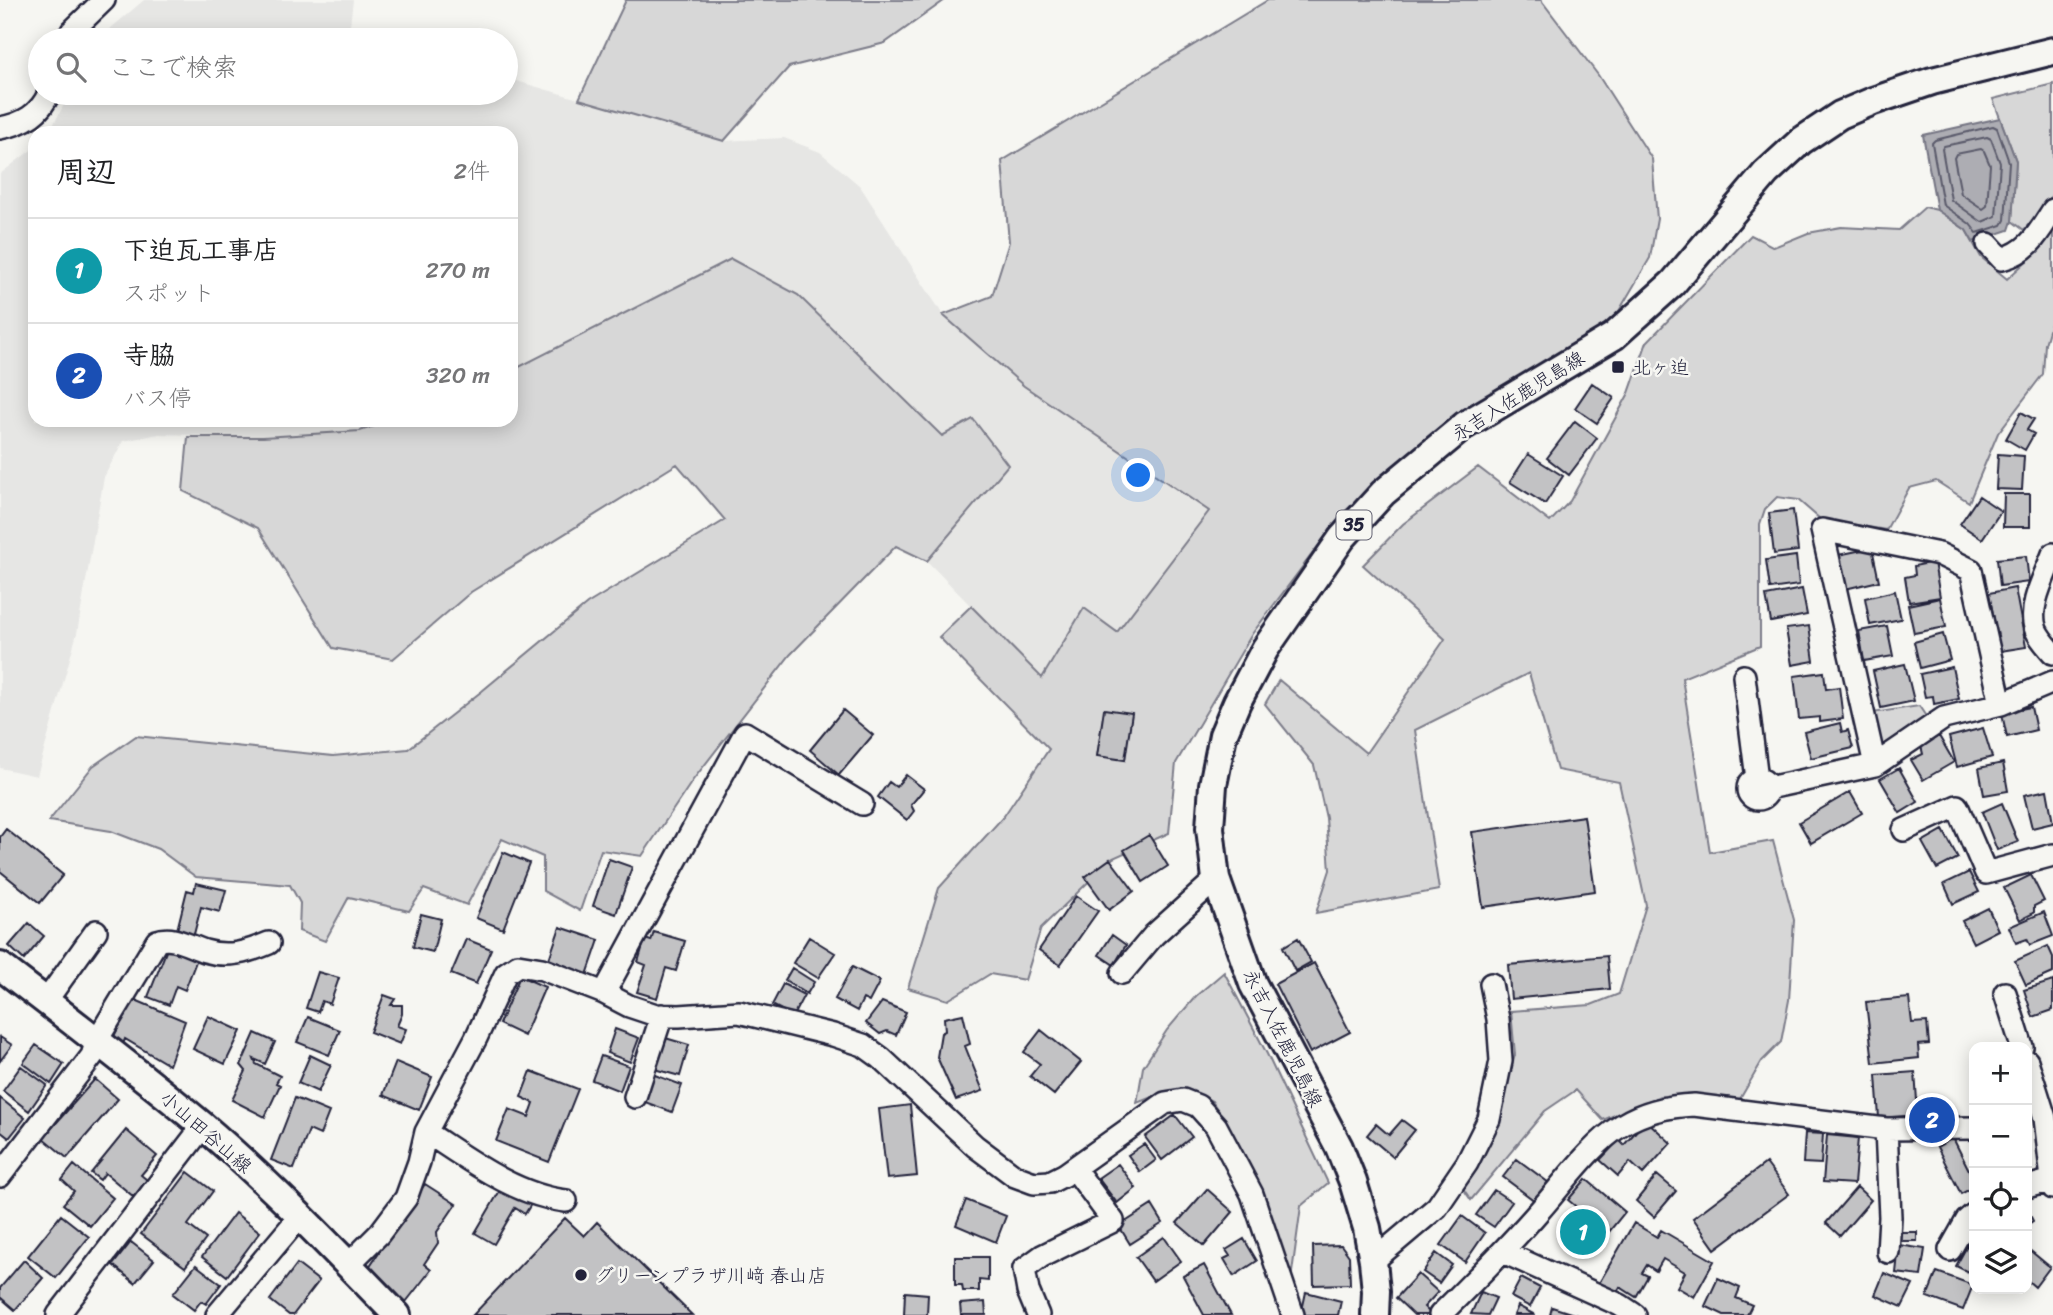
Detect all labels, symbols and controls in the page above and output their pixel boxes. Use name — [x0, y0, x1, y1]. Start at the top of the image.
search box — [28, 28, 518, 105]
text: ここで検索 — [108, 44, 238, 90]
icon: search — [52, 48, 90, 86]
text: 周辺 — [56, 145, 116, 199]
text: 2件 — [454, 151, 490, 192]
text: 下迫瓦工事店 — [123, 227, 279, 273]
text: 1 — [74, 250, 84, 291]
text: 270 m — [425, 250, 490, 291]
text: スポット — [123, 273, 215, 314]
text: 寺脇 — [123, 332, 175, 378]
street label: 永吉入佐鹿児島線 — [1445, 342, 1591, 450]
place label: 北ヶ迫 — [1632, 351, 1689, 384]
text: 2 — [72, 355, 86, 396]
text: 320 m — [426, 355, 490, 396]
marker: 北ヶ迫 — [1610, 359, 1626, 375]
text: バス停 — [123, 378, 192, 419]
your location — [1121, 458, 1155, 492]
road number: 35 — [1336, 510, 1372, 540]
street label: 永吉入佐鹿児島線 — [1234, 963, 1332, 1113]
map controls — [1969, 1042, 2032, 1294]
button: + — [1969, 1042, 2032, 1105]
street label: 小山田谷山線 — [152, 1082, 260, 1182]
pin: 2 — [1909, 1094, 1955, 1146]
button: − — [1969, 1105, 2032, 1168]
button: locate — [1969, 1168, 2032, 1231]
pin: 1 — [1560, 1206, 1606, 1258]
button: layers — [1969, 1231, 2032, 1294]
place label: グリーンプラザ川﨑 春山店 — [595, 1259, 827, 1292]
marker: グリーンプラザ川﨑 春山店 — [573, 1267, 589, 1283]

